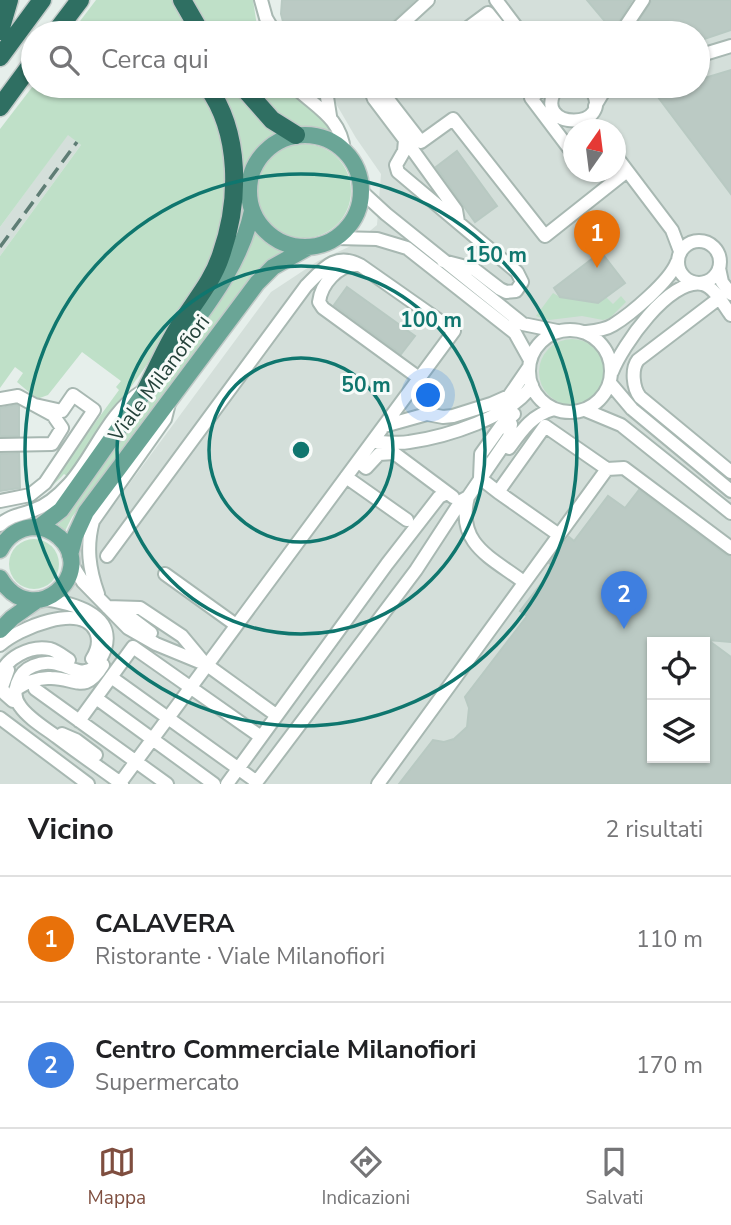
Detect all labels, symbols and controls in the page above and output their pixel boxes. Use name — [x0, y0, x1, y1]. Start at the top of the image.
search box — [21, 21, 710, 98]
icon: search — [45, 41, 83, 79]
text: Cerca qui — [101, 42, 209, 77]
north arrow — [563, 119, 626, 182]
pin: 1 — [574, 210, 620, 268]
text: 150 m — [465, 241, 527, 269]
text: 100 m — [400, 306, 462, 334]
street label: Viale Milanofiori — [101, 309, 216, 448]
text: 50 m — [341, 371, 391, 399]
your location — [411, 378, 445, 412]
centre of rings — [289, 438, 313, 462]
pin: 2 — [601, 571, 647, 629]
map controls — [647, 637, 710, 763]
button: locate — [647, 637, 710, 700]
button: layers — [647, 700, 710, 763]
text: Vicino — [28, 809, 114, 850]
text: 2 risultati — [606, 814, 703, 845]
text: CALAVERA — [95, 906, 235, 941]
text: 1 — [44, 924, 58, 955]
text: 110 m — [636, 924, 703, 955]
text: Ristorante · Viale Milanofiori — [95, 941, 385, 972]
text: Centro Commerciale Milanofiori — [95, 1032, 476, 1067]
text: 2 — [44, 1050, 58, 1081]
text: 170 m — [636, 1050, 703, 1081]
text: Supermercato — [95, 1067, 239, 1098]
tab: Mappa — [88, 1143, 146, 1211]
tab: Indicazioni — [321, 1143, 410, 1211]
tab: Salvati — [586, 1143, 643, 1211]

